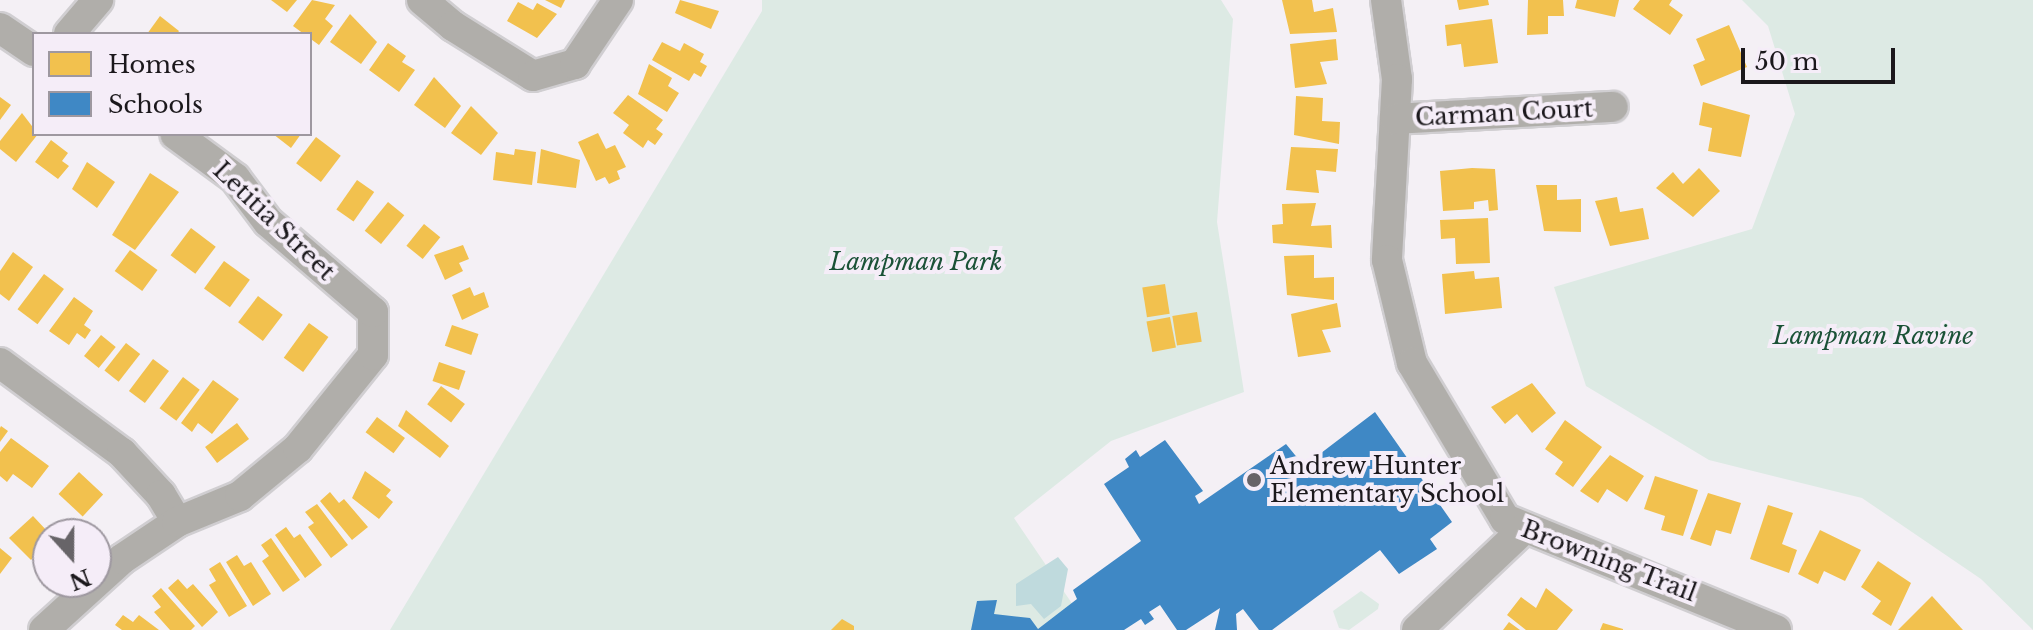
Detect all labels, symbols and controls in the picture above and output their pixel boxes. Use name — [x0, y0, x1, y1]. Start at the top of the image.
legend — [32, 32, 312, 136]
scale bar — [1745, 32, 1899, 82]
text: 50 m — [1755, 47, 1818, 76]
text: Homes — [108, 50, 196, 79]
text: Schools — [108, 90, 203, 119]
street label: Carman Court — [1414, 94, 1594, 132]
street label: Letitia Street — [207, 156, 341, 286]
park label: Lampman Park — [829, 248, 1003, 276]
park label: Lampman Ravine — [1772, 322, 1974, 350]
place label: Andrew Hunter Elementary School — [1270, 452, 1505, 508]
marker: Andrew Hunter Elementary School — [1245, 471, 1263, 489]
street label: Browning Trail — [1517, 514, 1701, 608]
north arrow — [32, 518, 112, 598]
text: N — [66, 563, 95, 595]

